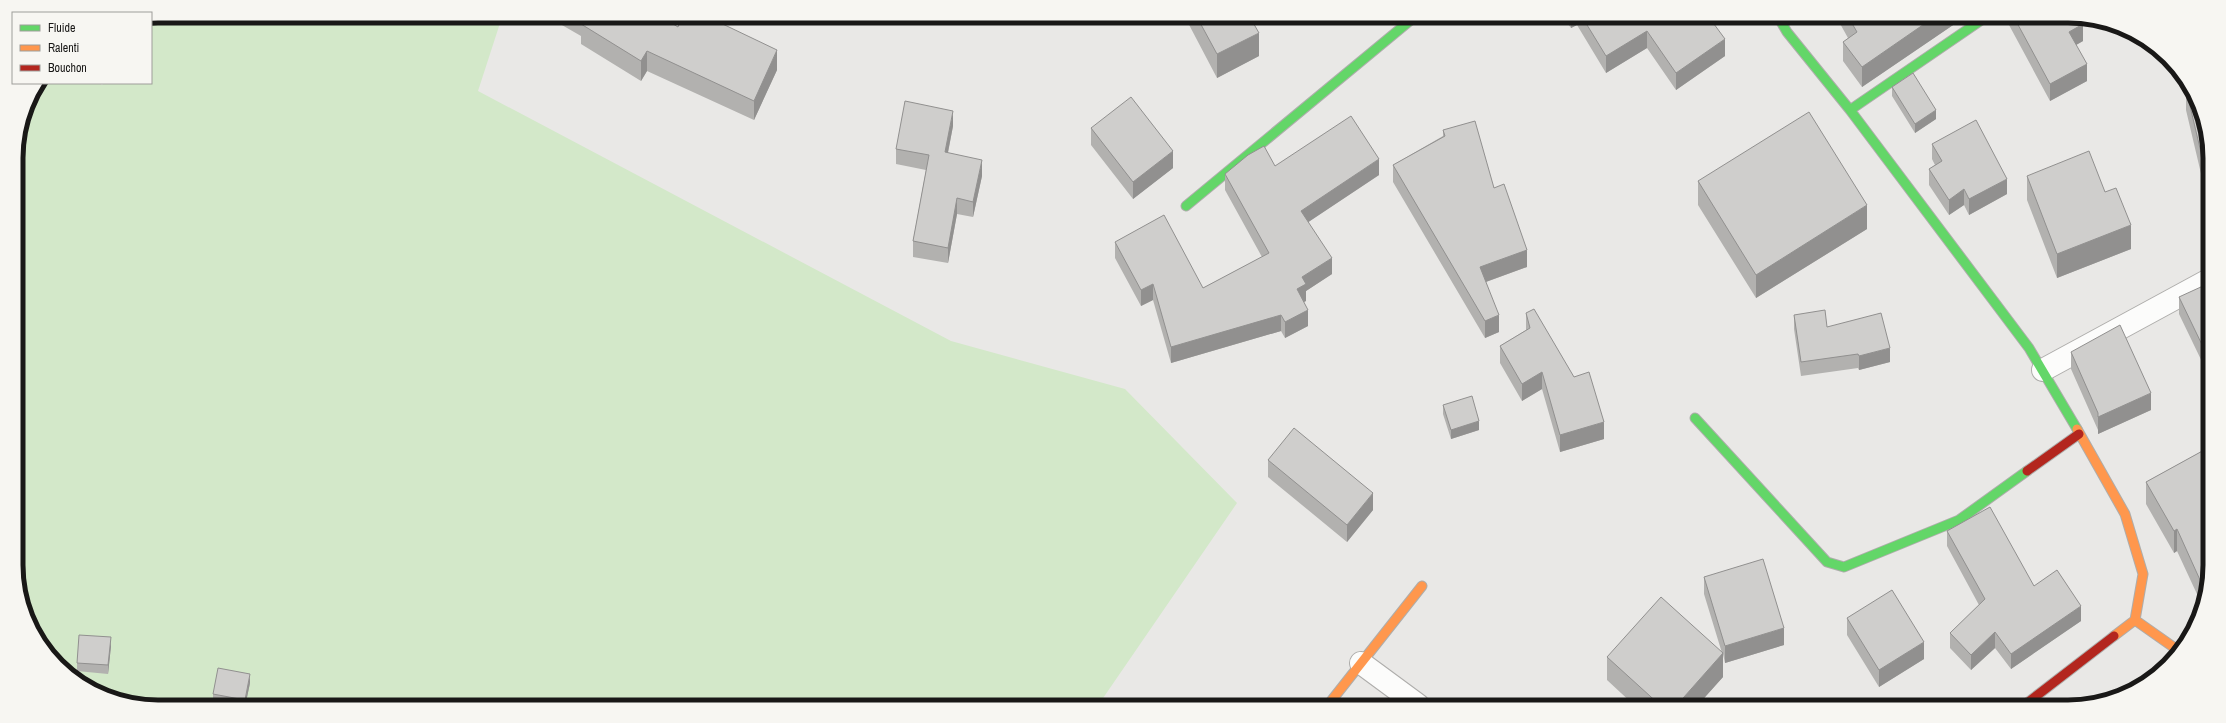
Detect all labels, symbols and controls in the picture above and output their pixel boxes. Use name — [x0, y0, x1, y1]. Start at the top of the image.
legend — [12, 12, 152, 84]
text: Fluide — [48, 20, 75, 36]
text: Ralenti — [48, 40, 79, 56]
text: Bouchon — [48, 60, 87, 76]

